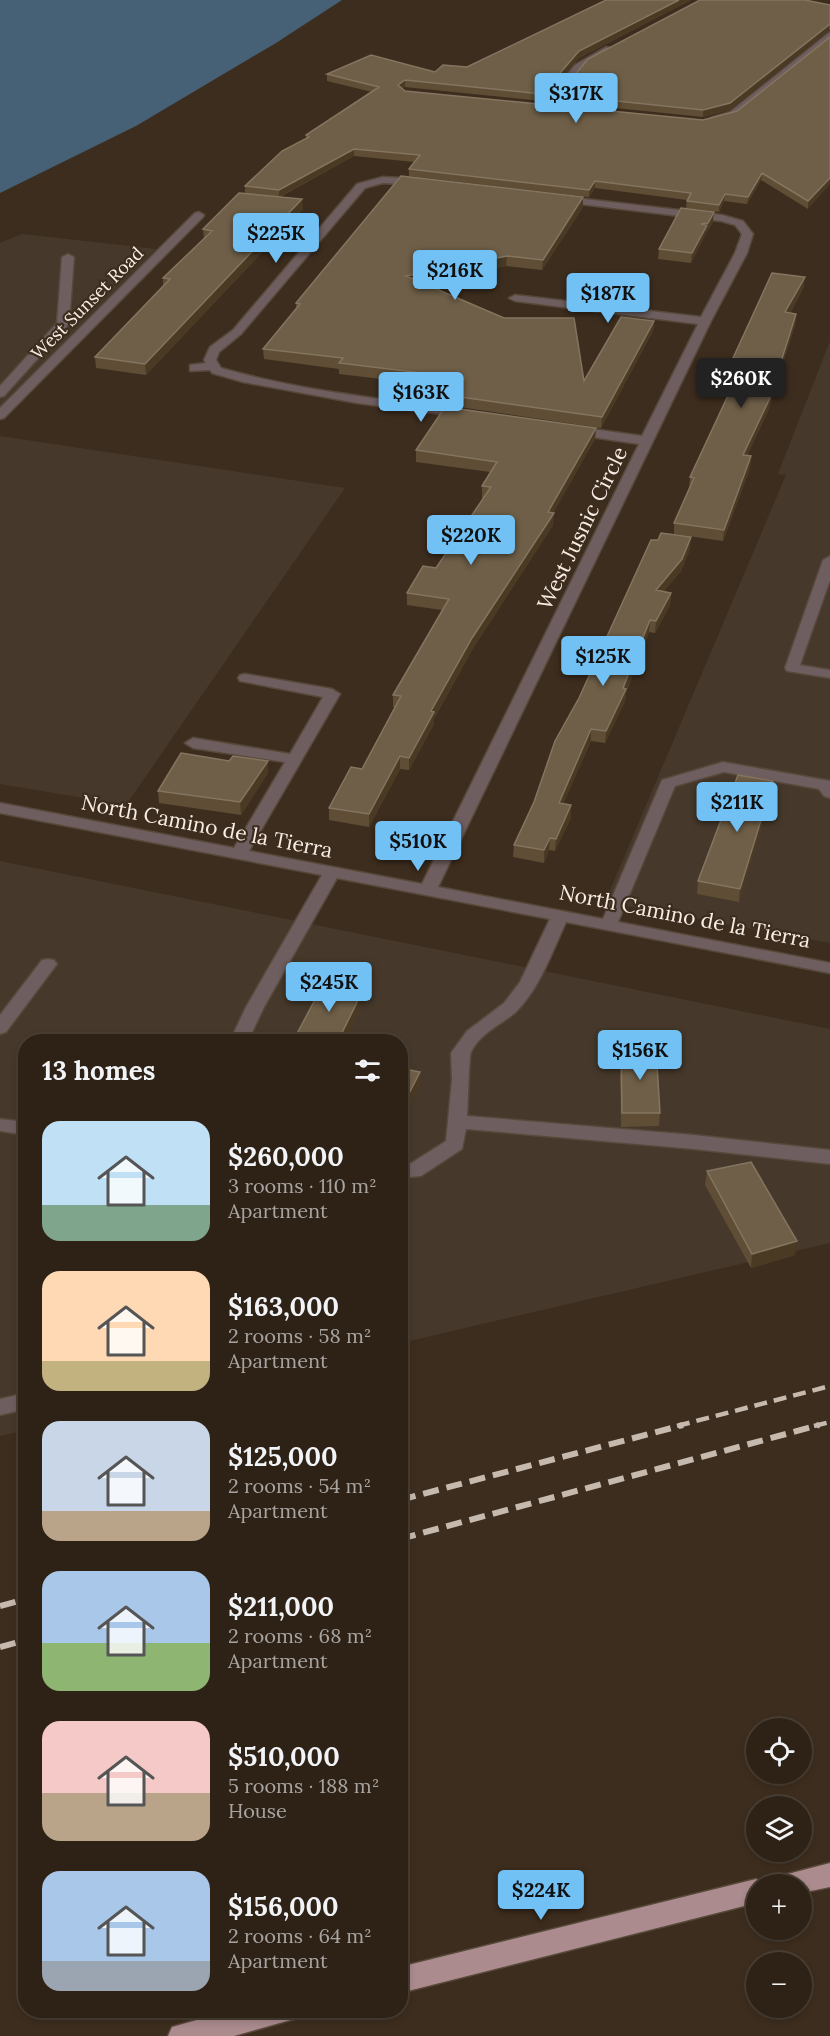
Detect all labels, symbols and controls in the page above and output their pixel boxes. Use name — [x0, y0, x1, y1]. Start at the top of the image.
pin: $317K — [534, 73, 618, 124]
text: $317K — [549, 80, 603, 105]
pin: $225K — [234, 213, 318, 264]
text: $225K — [247, 220, 305, 245]
street label: West Sunset Road — [26, 242, 148, 364]
pin: $216K — [413, 250, 497, 301]
text: $216K — [427, 257, 483, 282]
pin: $187K — [566, 273, 650, 324]
text: $187K — [581, 280, 635, 305]
pin: $260K — [699, 358, 783, 409]
text: $260K — [711, 365, 771, 390]
pin: $163K — [379, 372, 463, 423]
text: $163K — [393, 379, 449, 404]
street label: West Jusnic Circle — [531, 442, 633, 614]
pin: $220K — [429, 515, 513, 566]
text: $220K — [441, 522, 501, 547]
pin: $125K — [561, 636, 645, 687]
text: $125K — [575, 643, 631, 668]
pin: $211K — [695, 782, 779, 833]
street label: North Camino de la Tierra — [79, 788, 335, 864]
text: $211K — [711, 789, 763, 814]
pin: $510K — [376, 821, 460, 872]
text: $510K — [389, 828, 447, 853]
street label: North Camino de la Tierra — [557, 878, 813, 954]
pin: $245K — [287, 962, 371, 1013]
text: $245K — [300, 969, 358, 994]
pin: $156K — [598, 1030, 682, 1081]
text: $156K — [612, 1037, 668, 1062]
text: 13 homes — [42, 1054, 155, 1087]
icon: filters — [351, 1054, 384, 1087]
text: $260,000 — [228, 1140, 344, 1173]
icon: home — [90, 1145, 162, 1217]
text: 3 rooms · 110 m² — [228, 1173, 377, 1198]
text: Apartment — [228, 1198, 328, 1223]
text: $163,000 — [228, 1290, 339, 1323]
icon: home — [90, 1295, 162, 1367]
text: 2 rooms · 58 m² — [228, 1323, 372, 1348]
text: Apartment — [228, 1348, 328, 1373]
text: $125,000 — [228, 1440, 337, 1473]
icon: home — [90, 1445, 162, 1517]
text: 2 rooms · 54 m² — [228, 1473, 371, 1498]
text: Apartment — [228, 1498, 328, 1523]
text: $211,000 — [228, 1590, 334, 1623]
icon: home — [90, 1595, 162, 1667]
text: 2 rooms · 68 m² — [228, 1623, 372, 1648]
text: Apartment — [228, 1648, 328, 1673]
map controls — [746, 1718, 812, 2018]
button: locate — [746, 1718, 812, 1784]
text: $510,000 — [228, 1740, 340, 1773]
icon: home — [90, 1745, 162, 1817]
text: 5 rooms · 188 m² — [228, 1773, 379, 1798]
button: layers — [746, 1796, 812, 1862]
text: House — [228, 1798, 287, 1823]
pin: $224K — [499, 1870, 583, 1921]
button: + — [746, 1874, 812, 1940]
text: $224K — [512, 1877, 570, 1902]
text: $156,000 — [228, 1890, 339, 1923]
icon: home — [90, 1895, 162, 1967]
text: 2 rooms · 64 m² — [228, 1923, 372, 1948]
text: Apartment — [228, 1948, 328, 1973]
button: − — [746, 1952, 812, 2018]

